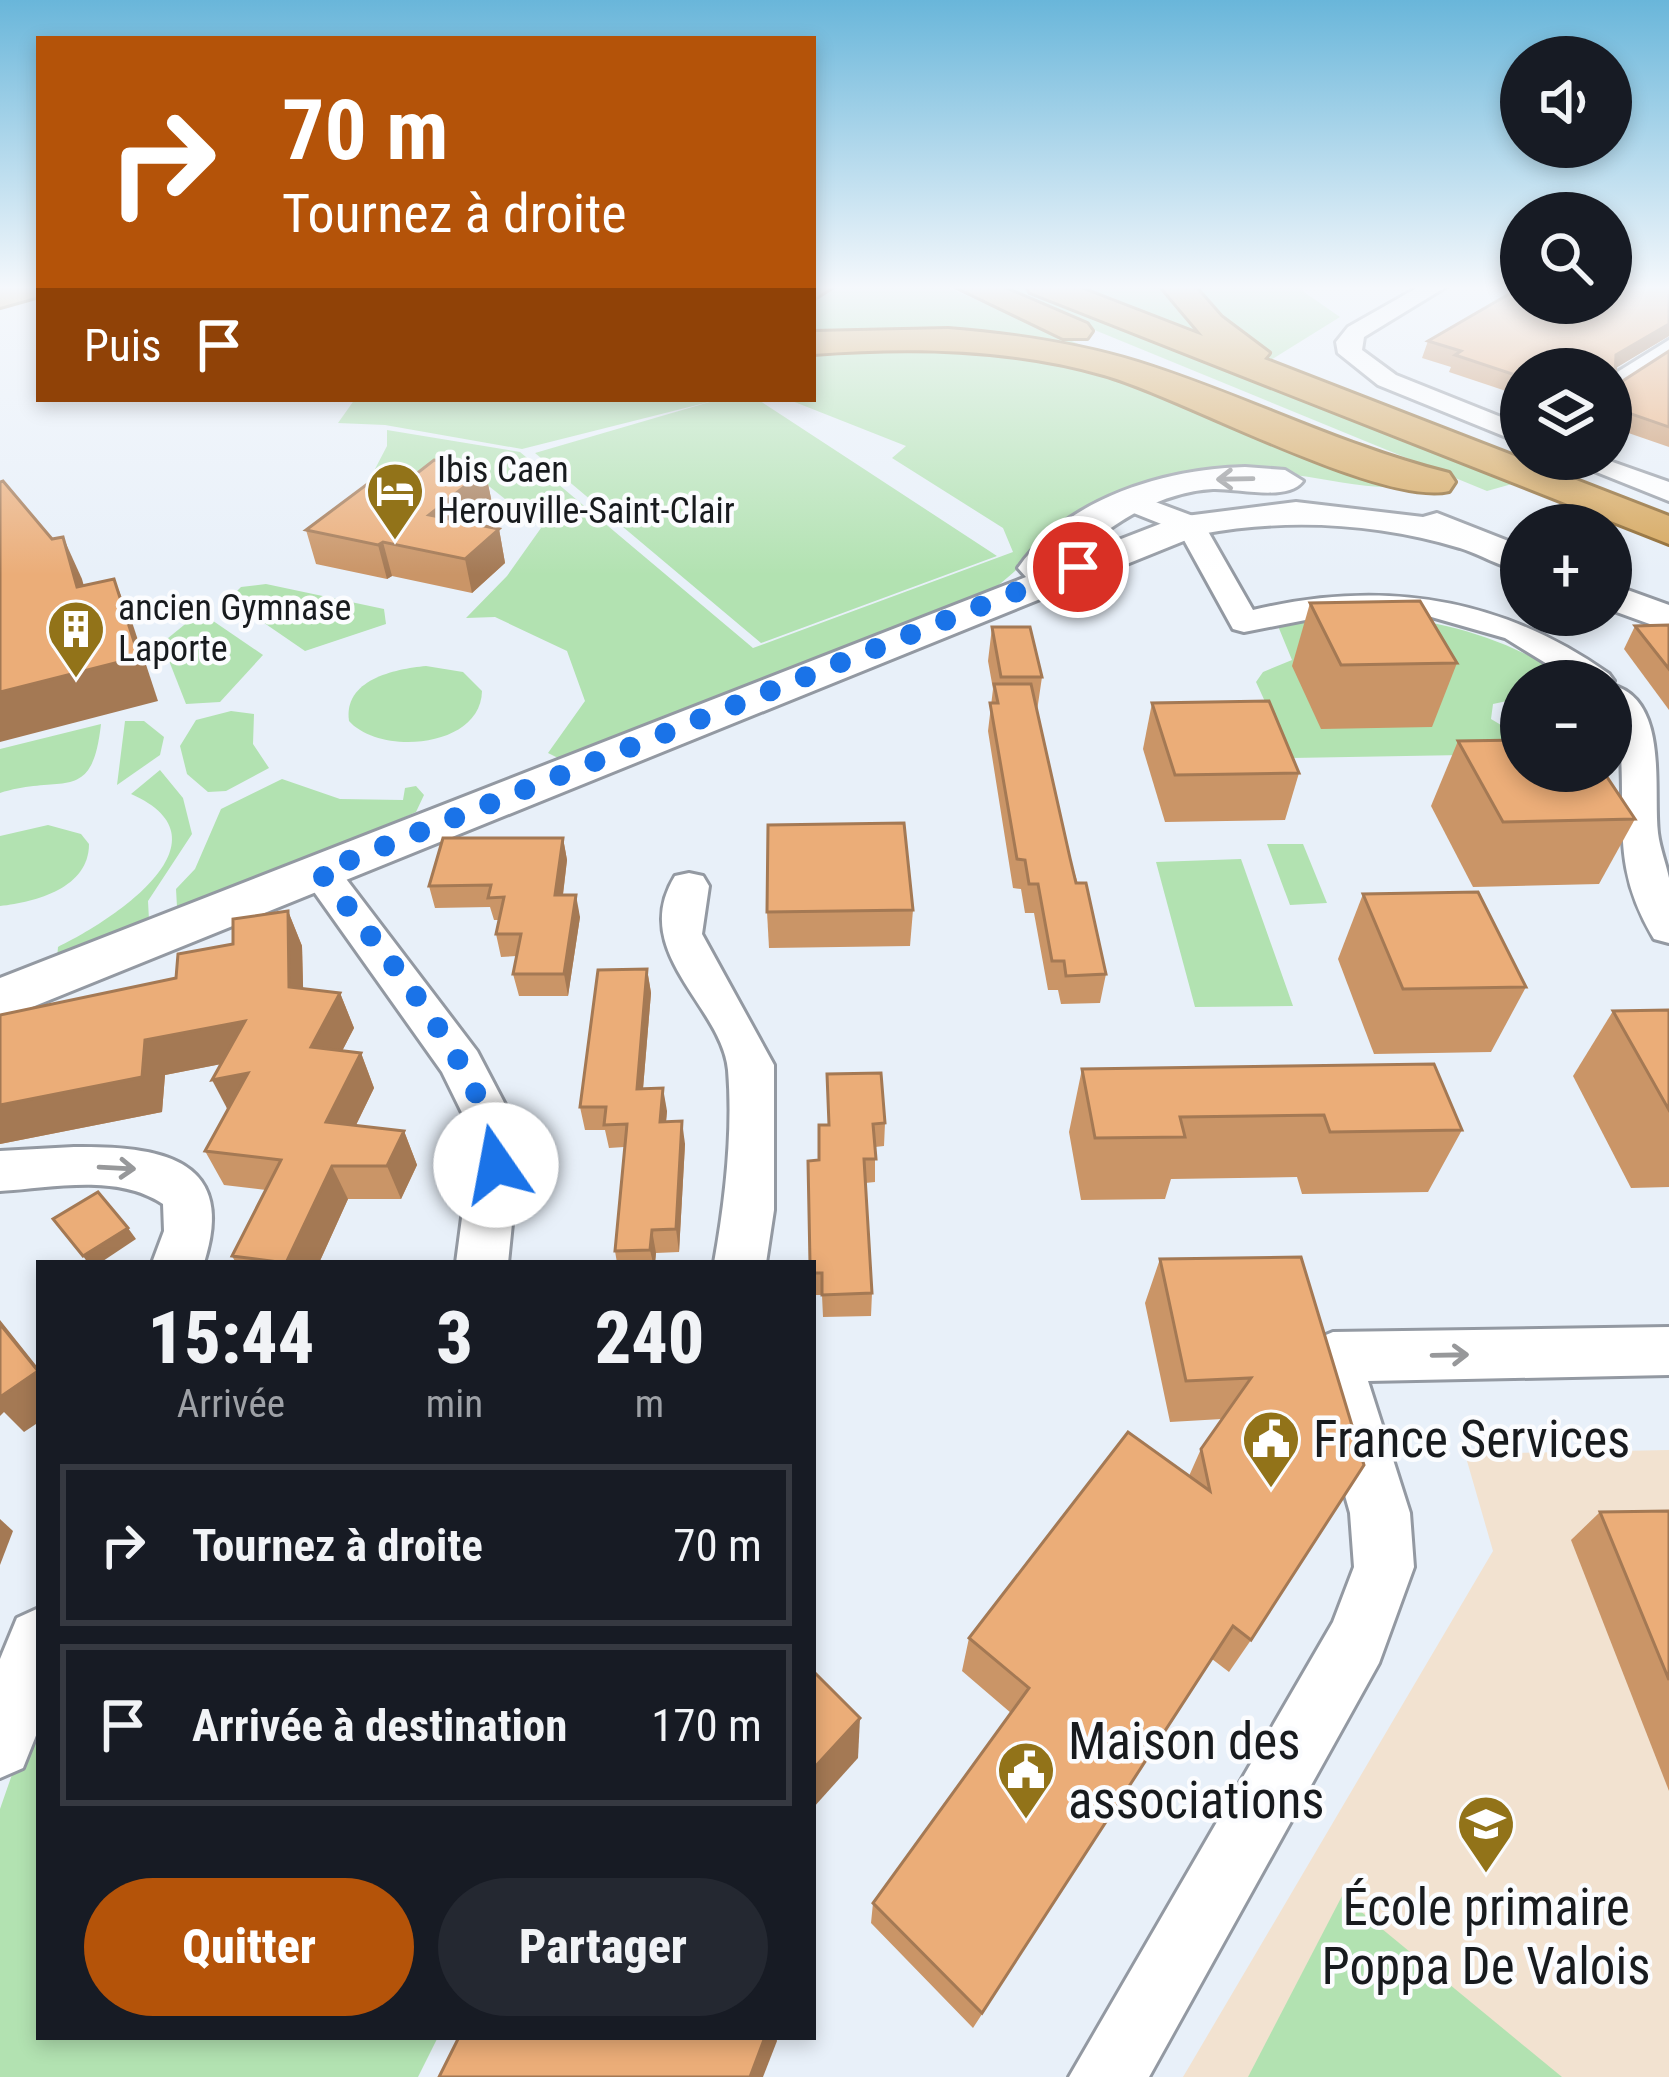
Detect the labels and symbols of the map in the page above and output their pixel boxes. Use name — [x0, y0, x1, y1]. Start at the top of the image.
place label: Ibis Caen Herouville-Saint-Clair — [437, 449, 735, 532]
hotel icon: Ibis Caen Herouville-Saint-Clair — [364, 460, 426, 542]
one-way arrow — [1216, 467, 1255, 490]
pin — [1027, 516, 1129, 618]
place label: ancien Gymnase Laporte — [118, 587, 352, 670]
building icon: ancien Gymnase Laporte — [45, 598, 107, 680]
position arrow — [433, 1102, 559, 1228]
one-way arrow — [97, 1157, 136, 1180]
one-way arrow — [1430, 1344, 1469, 1366]
public building icon: France Services — [1240, 1408, 1302, 1490]
place label: France Services — [1313, 1410, 1630, 1469]
place label: Maison des associations — [1068, 1712, 1325, 1830]
public building icon: Maison des associations — [995, 1739, 1057, 1821]
school or university icon: École primaire Poppa De Valois — [1455, 1793, 1517, 1875]
place label: École primaire Poppa De Valois — [1322, 1878, 1650, 1996]

